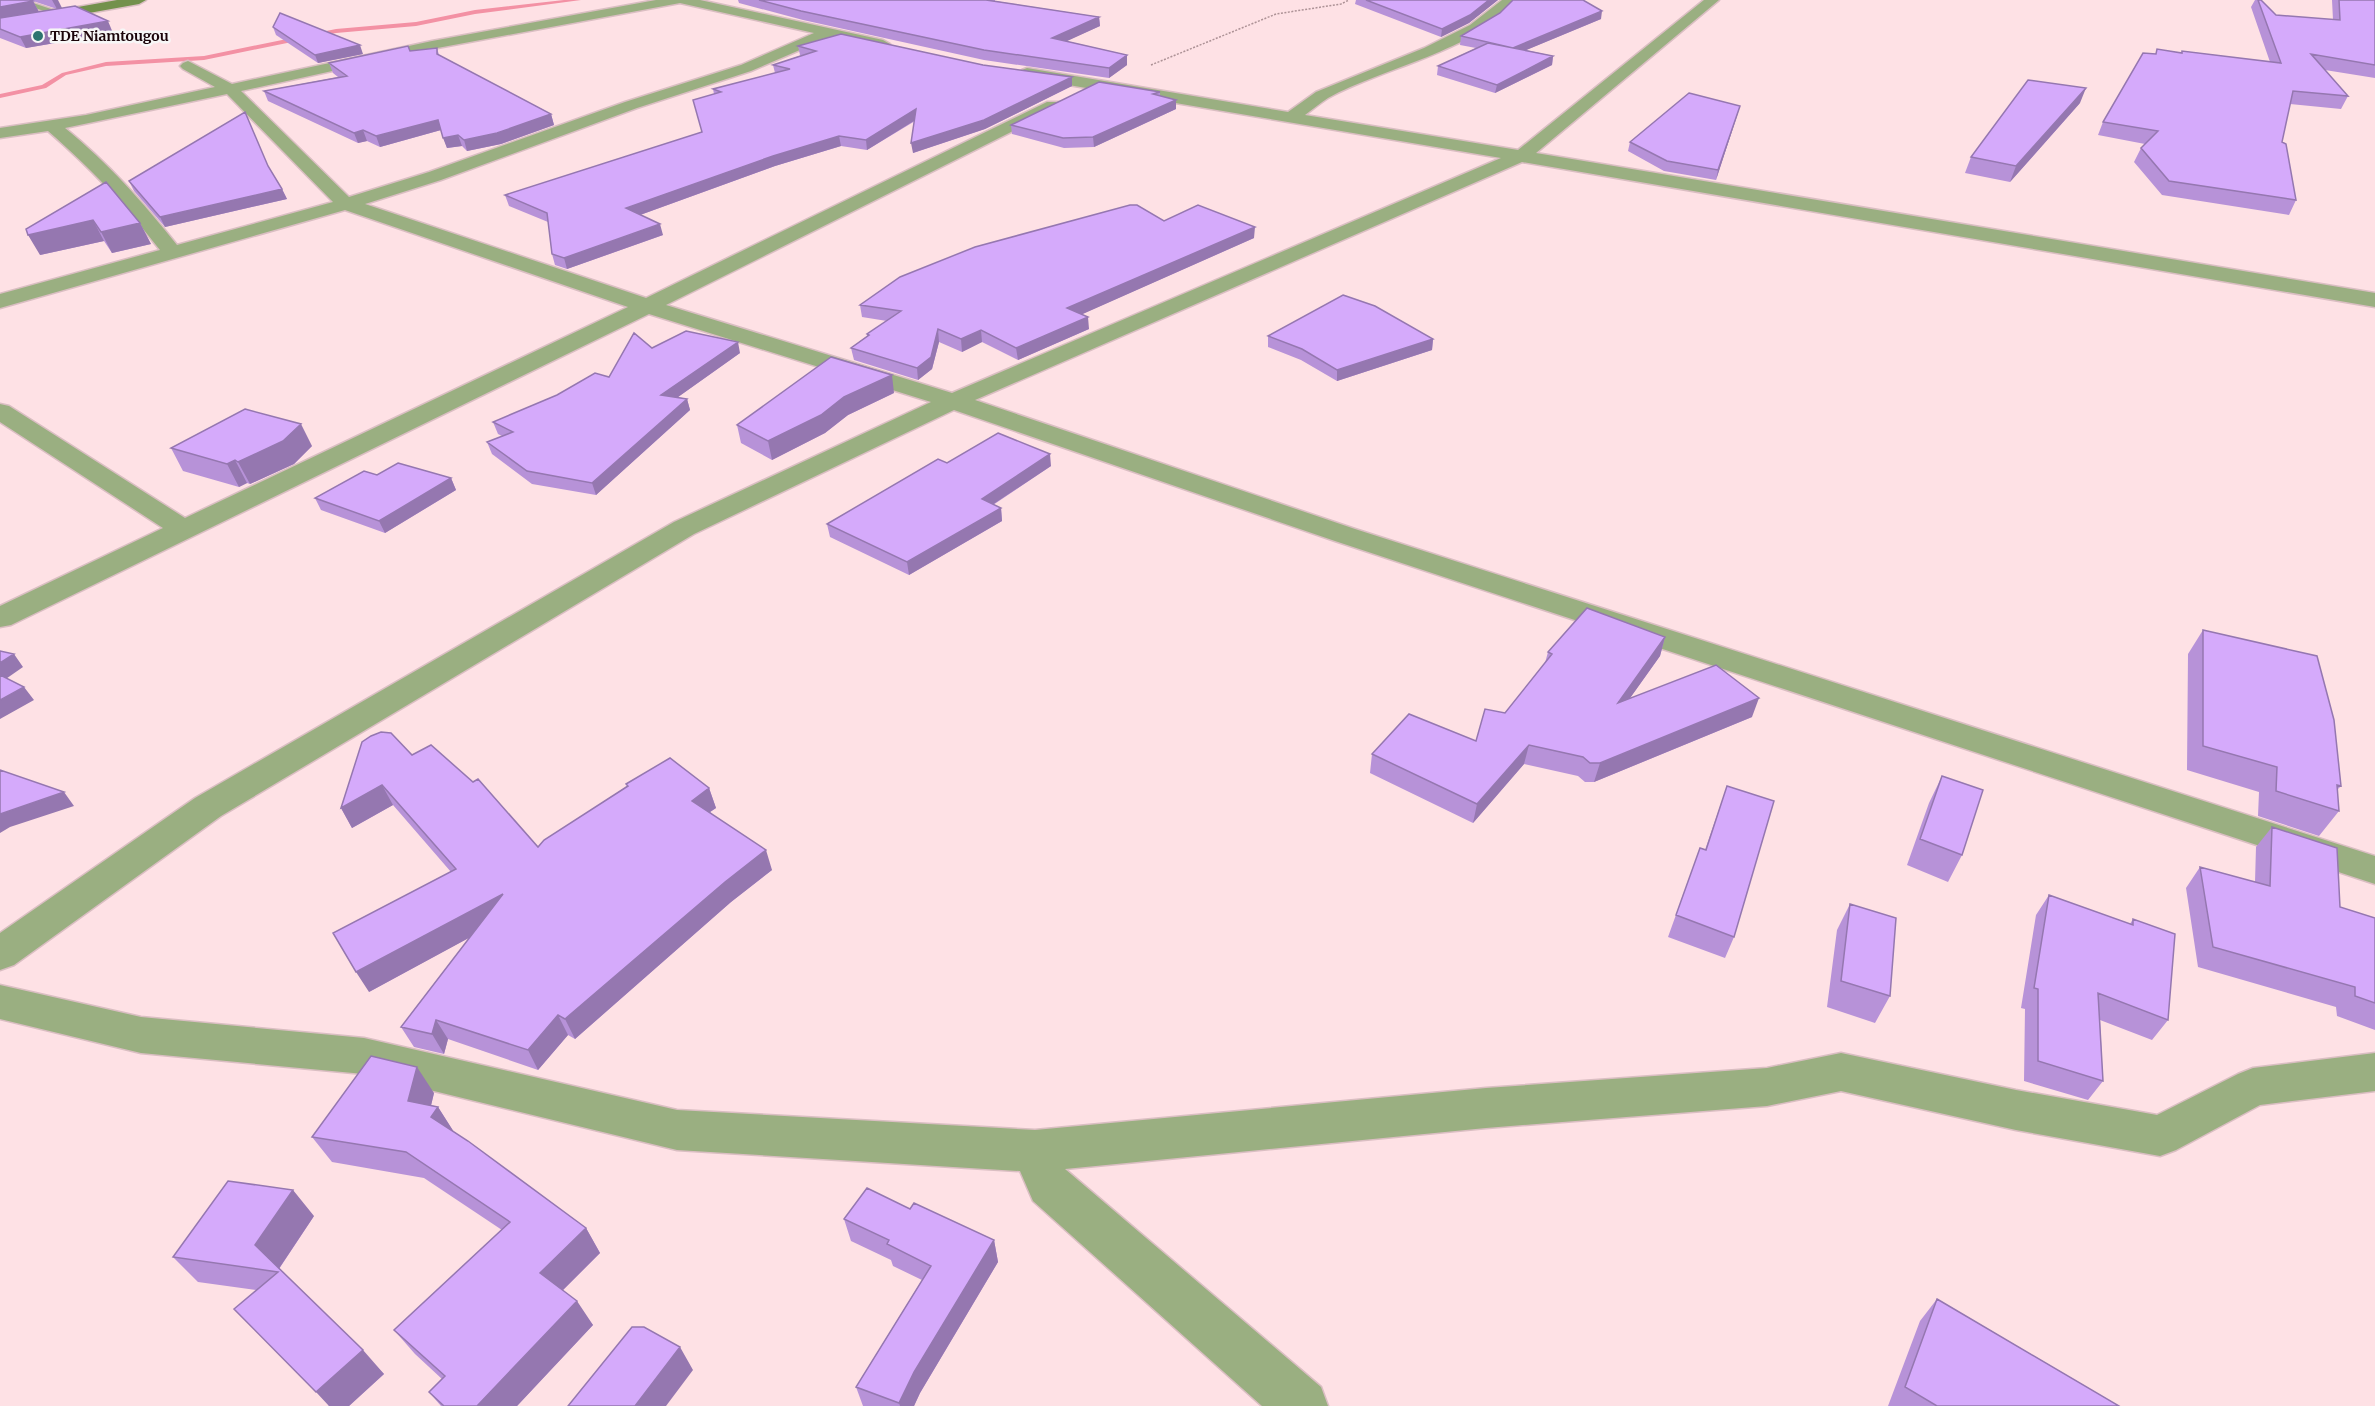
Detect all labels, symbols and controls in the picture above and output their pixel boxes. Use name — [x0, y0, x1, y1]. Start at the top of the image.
place label: TDE Niamtougou — [50, 27, 169, 45]
marker: TDE Niamtougou — [31, 29, 45, 43]

